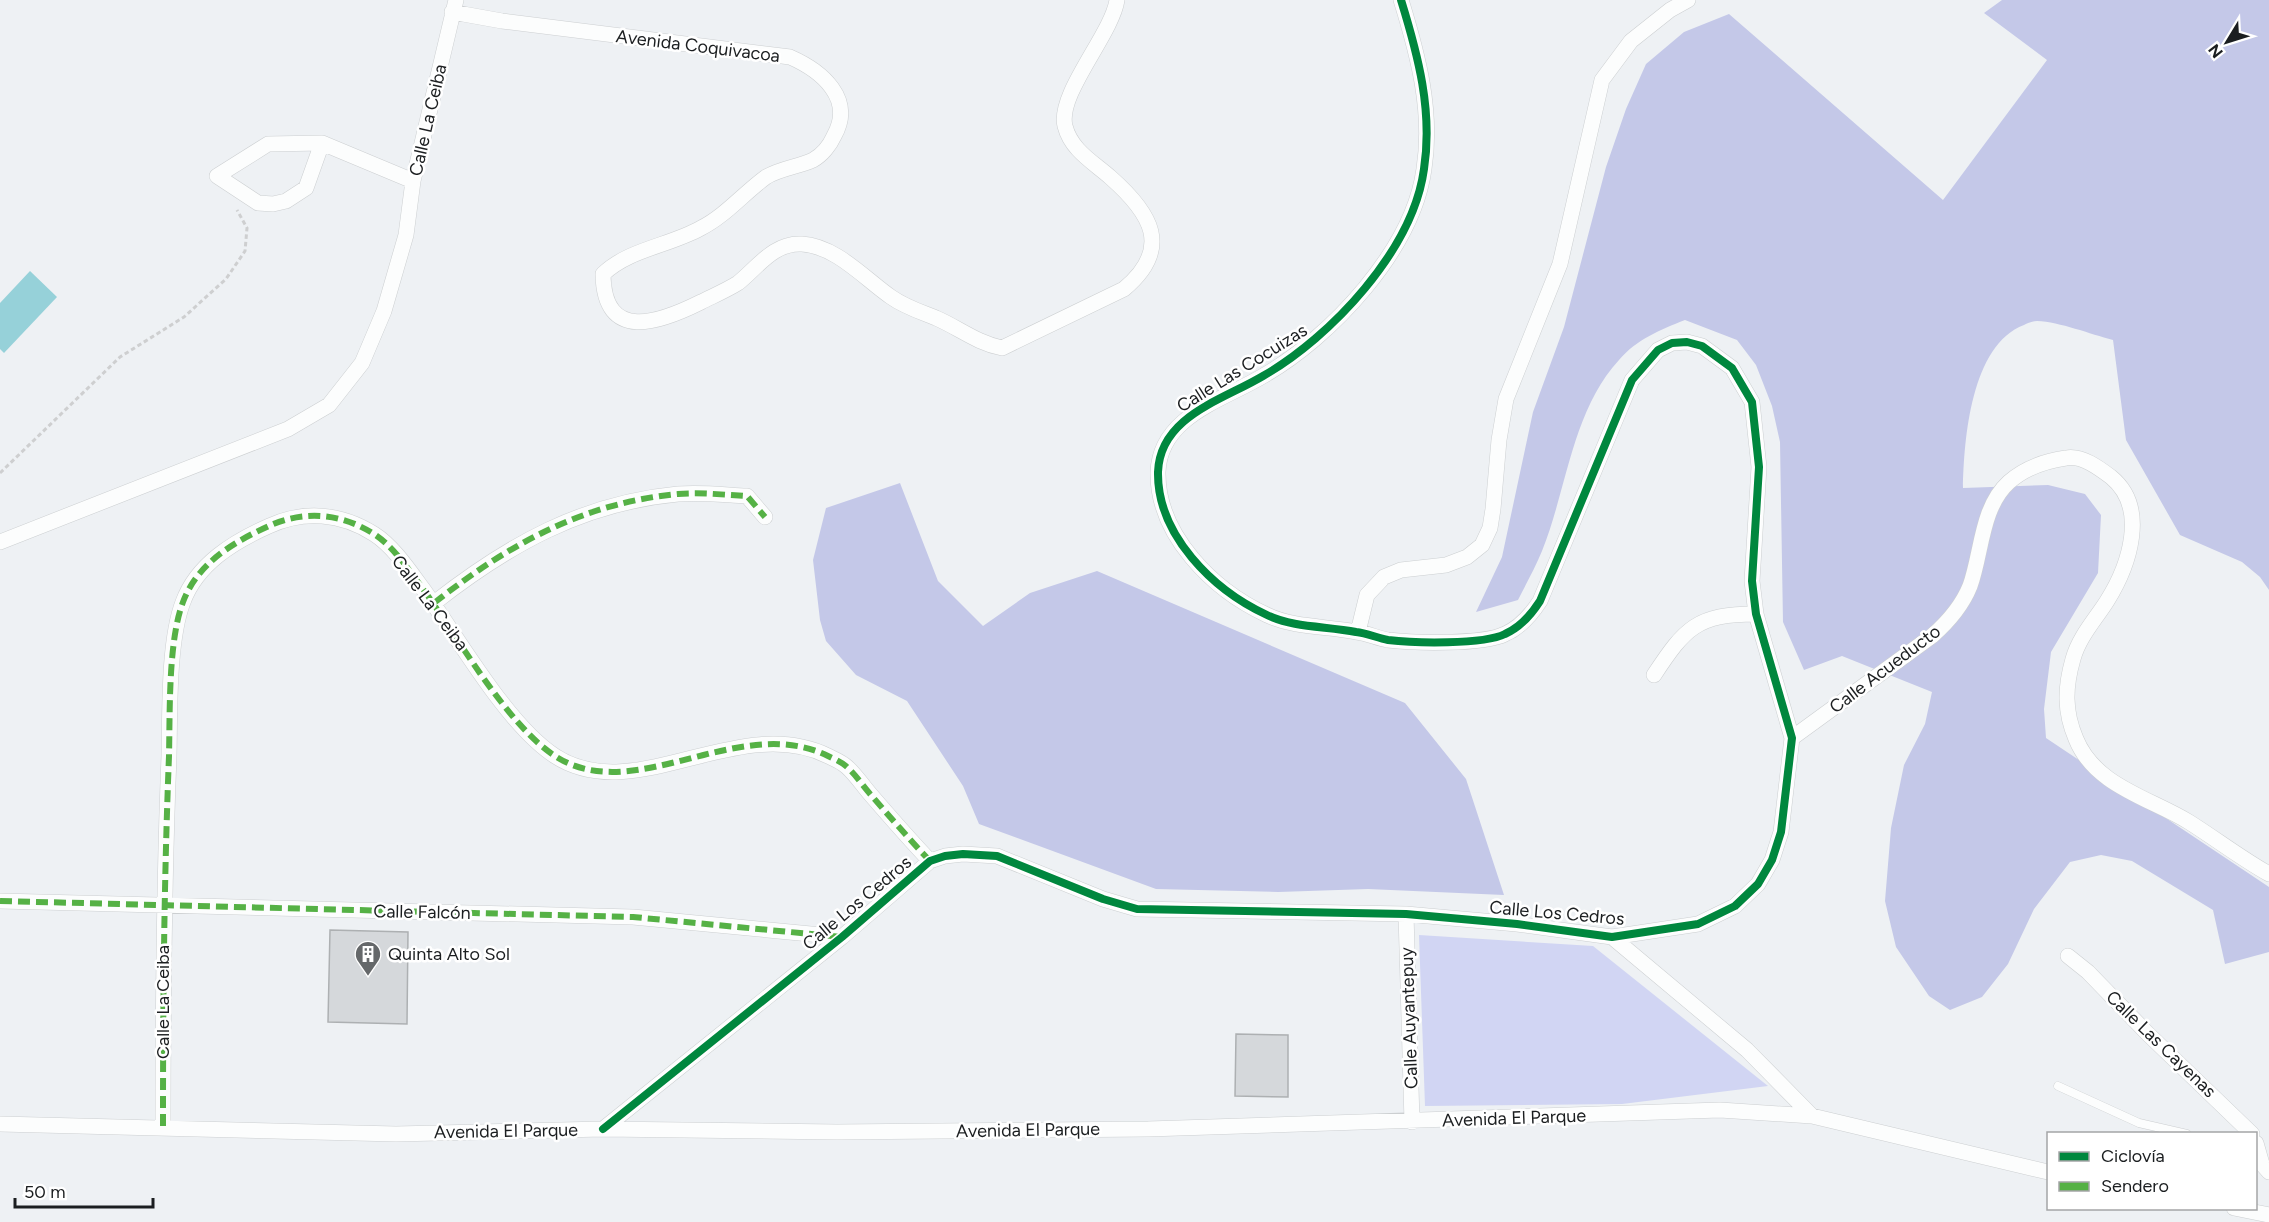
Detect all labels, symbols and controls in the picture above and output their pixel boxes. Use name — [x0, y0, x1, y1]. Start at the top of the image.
north arrow — [2197, 12, 2257, 72]
street label: Avenida Coquivacoa — [615, 25, 781, 67]
text: N — [2204, 40, 2227, 62]
street label: Calle La Ceiba — [404, 62, 452, 178]
street label: Calle Las Cocuizas — [1173, 319, 1311, 417]
street label: Calle La Ceiba — [387, 551, 473, 655]
street label: Calle Acueducto — [1825, 620, 1945, 718]
street label: Calle Los Cedros — [798, 851, 916, 955]
street label: Calle Los Cedros — [1489, 896, 1625, 930]
street label: Calle Falcón — [373, 900, 471, 924]
building icon: Quinta Alto Sol — [353, 939, 383, 977]
place label: Quinta Alto Sol — [388, 943, 510, 965]
street label: Calle La Ceiba — [152, 945, 174, 1059]
street label: Calle Auyantepuy — [1396, 946, 1422, 1089]
street label: Calle Las Cayenas — [2101, 986, 2221, 1102]
street label: Avenida El Parque — [1442, 1104, 1587, 1132]
street label: Avenida El Parque — [956, 1118, 1100, 1142]
street label: Avenida El Parque — [434, 1119, 578, 1143]
legend — [2047, 1132, 2257, 1210]
text: Ciclovía — [2101, 1145, 2165, 1167]
scale bar — [15, 1171, 153, 1209]
text: Sendero — [2101, 1175, 2169, 1197]
text: 50 m — [24, 1181, 66, 1203]

